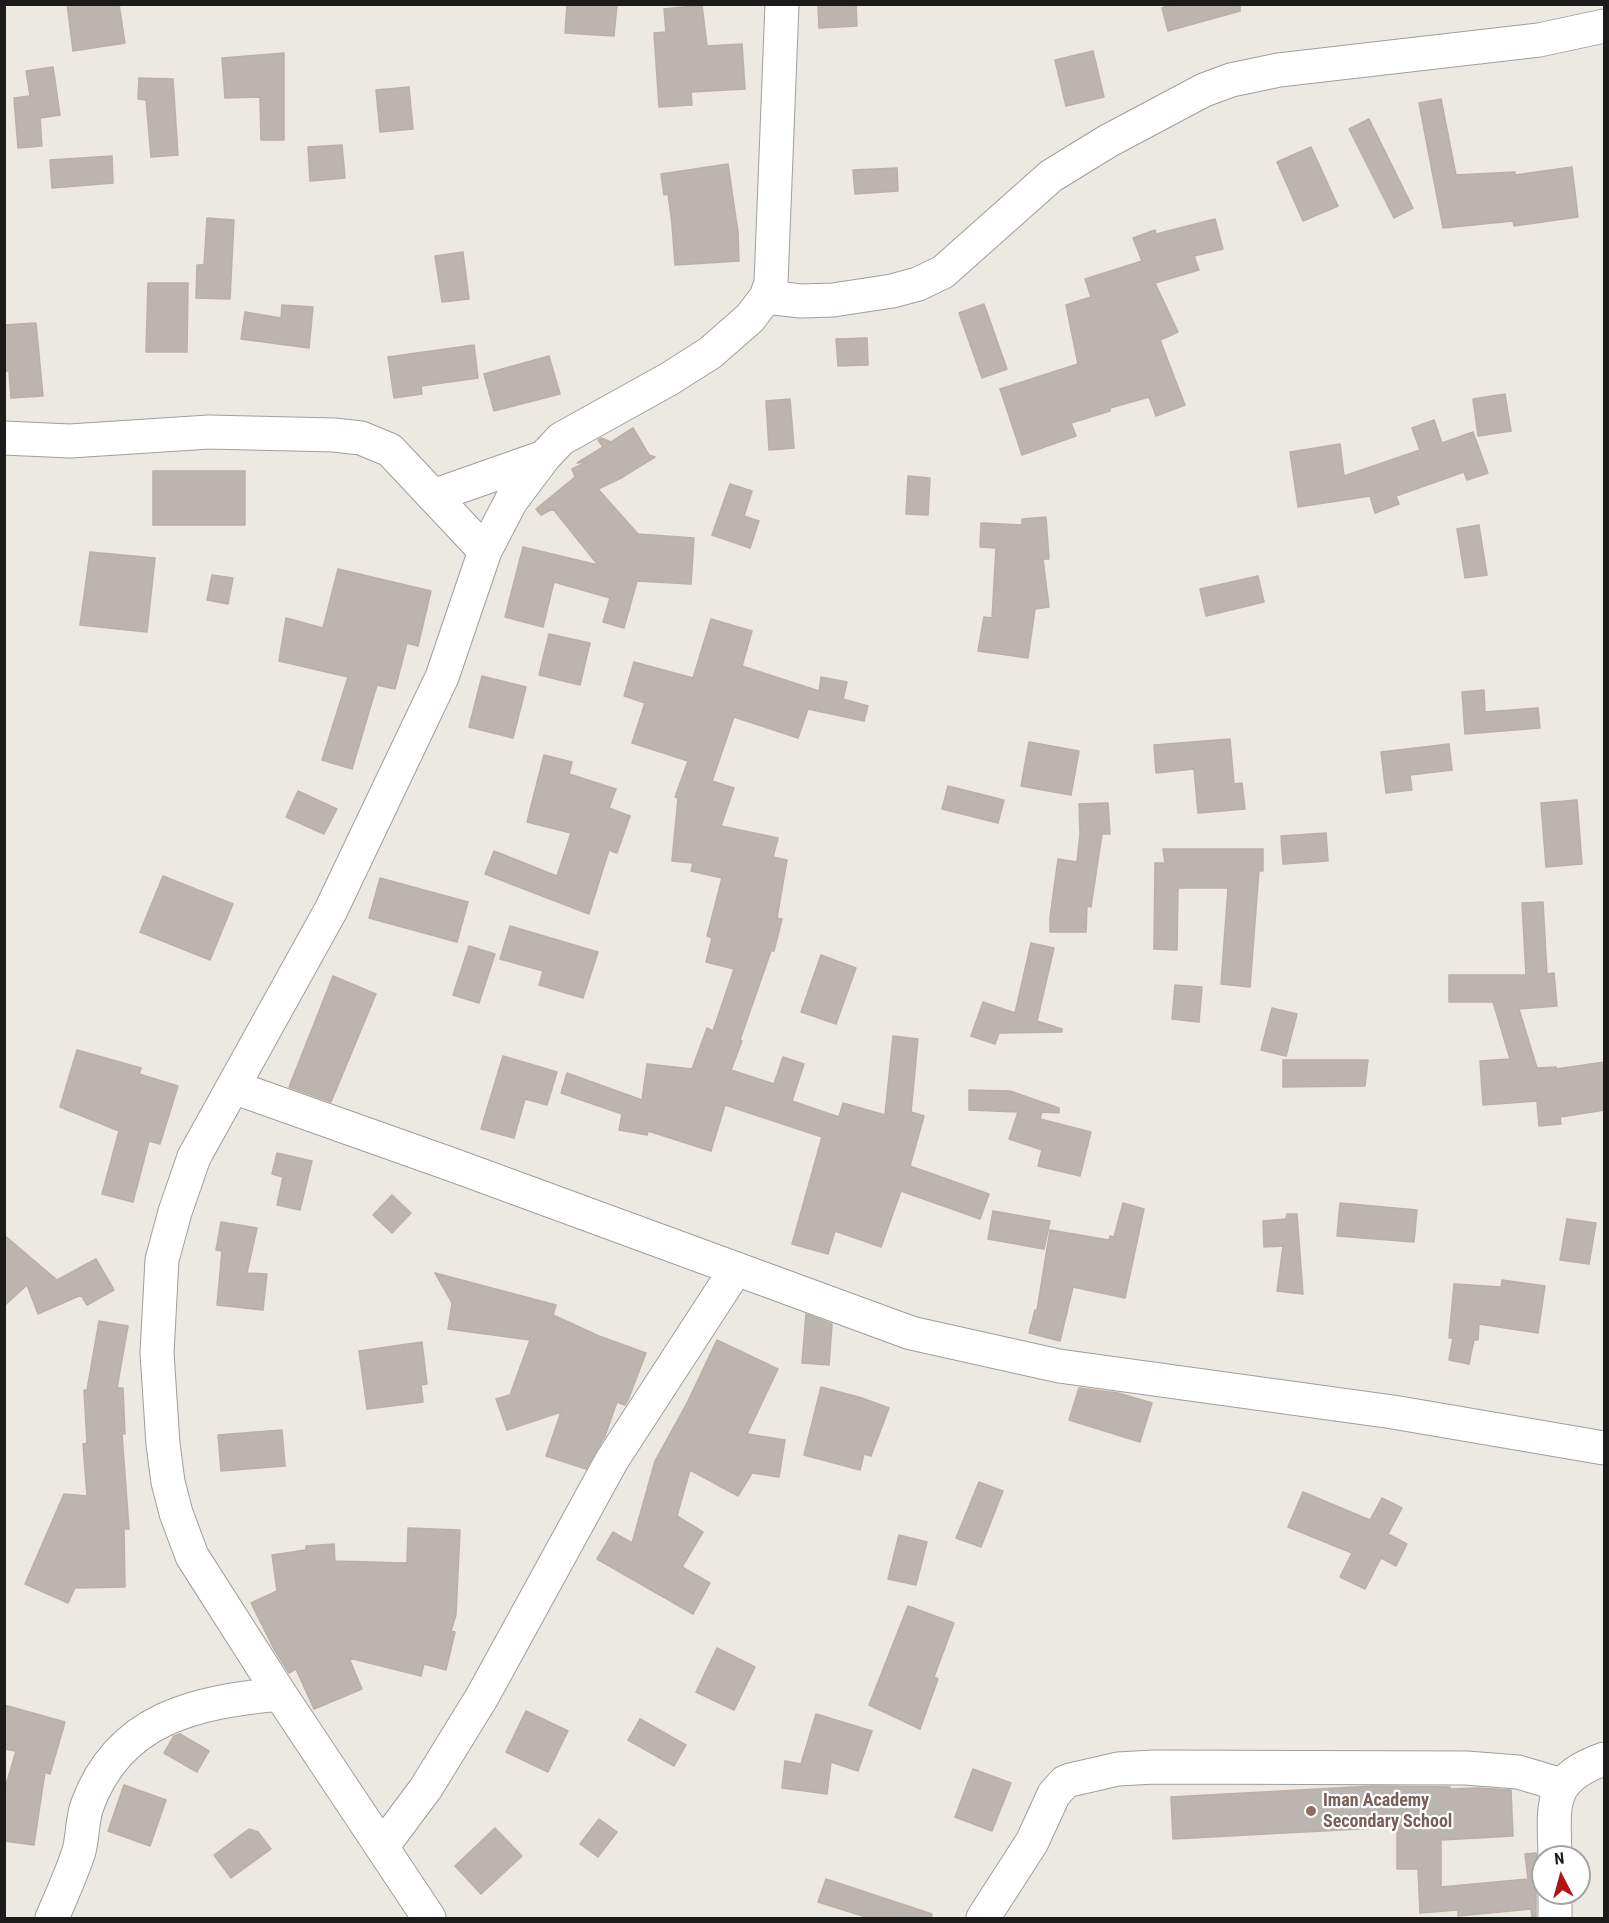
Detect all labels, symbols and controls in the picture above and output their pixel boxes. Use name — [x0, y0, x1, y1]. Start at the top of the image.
place label: Iman Academy Secondary School — [1323, 1790, 1452, 1832]
marker: Iman Academy Secondary School — [1304, 1804, 1318, 1818]
north arrow — [1531, 1845, 1591, 1905]
text: N — [1553, 1849, 1565, 1869]

